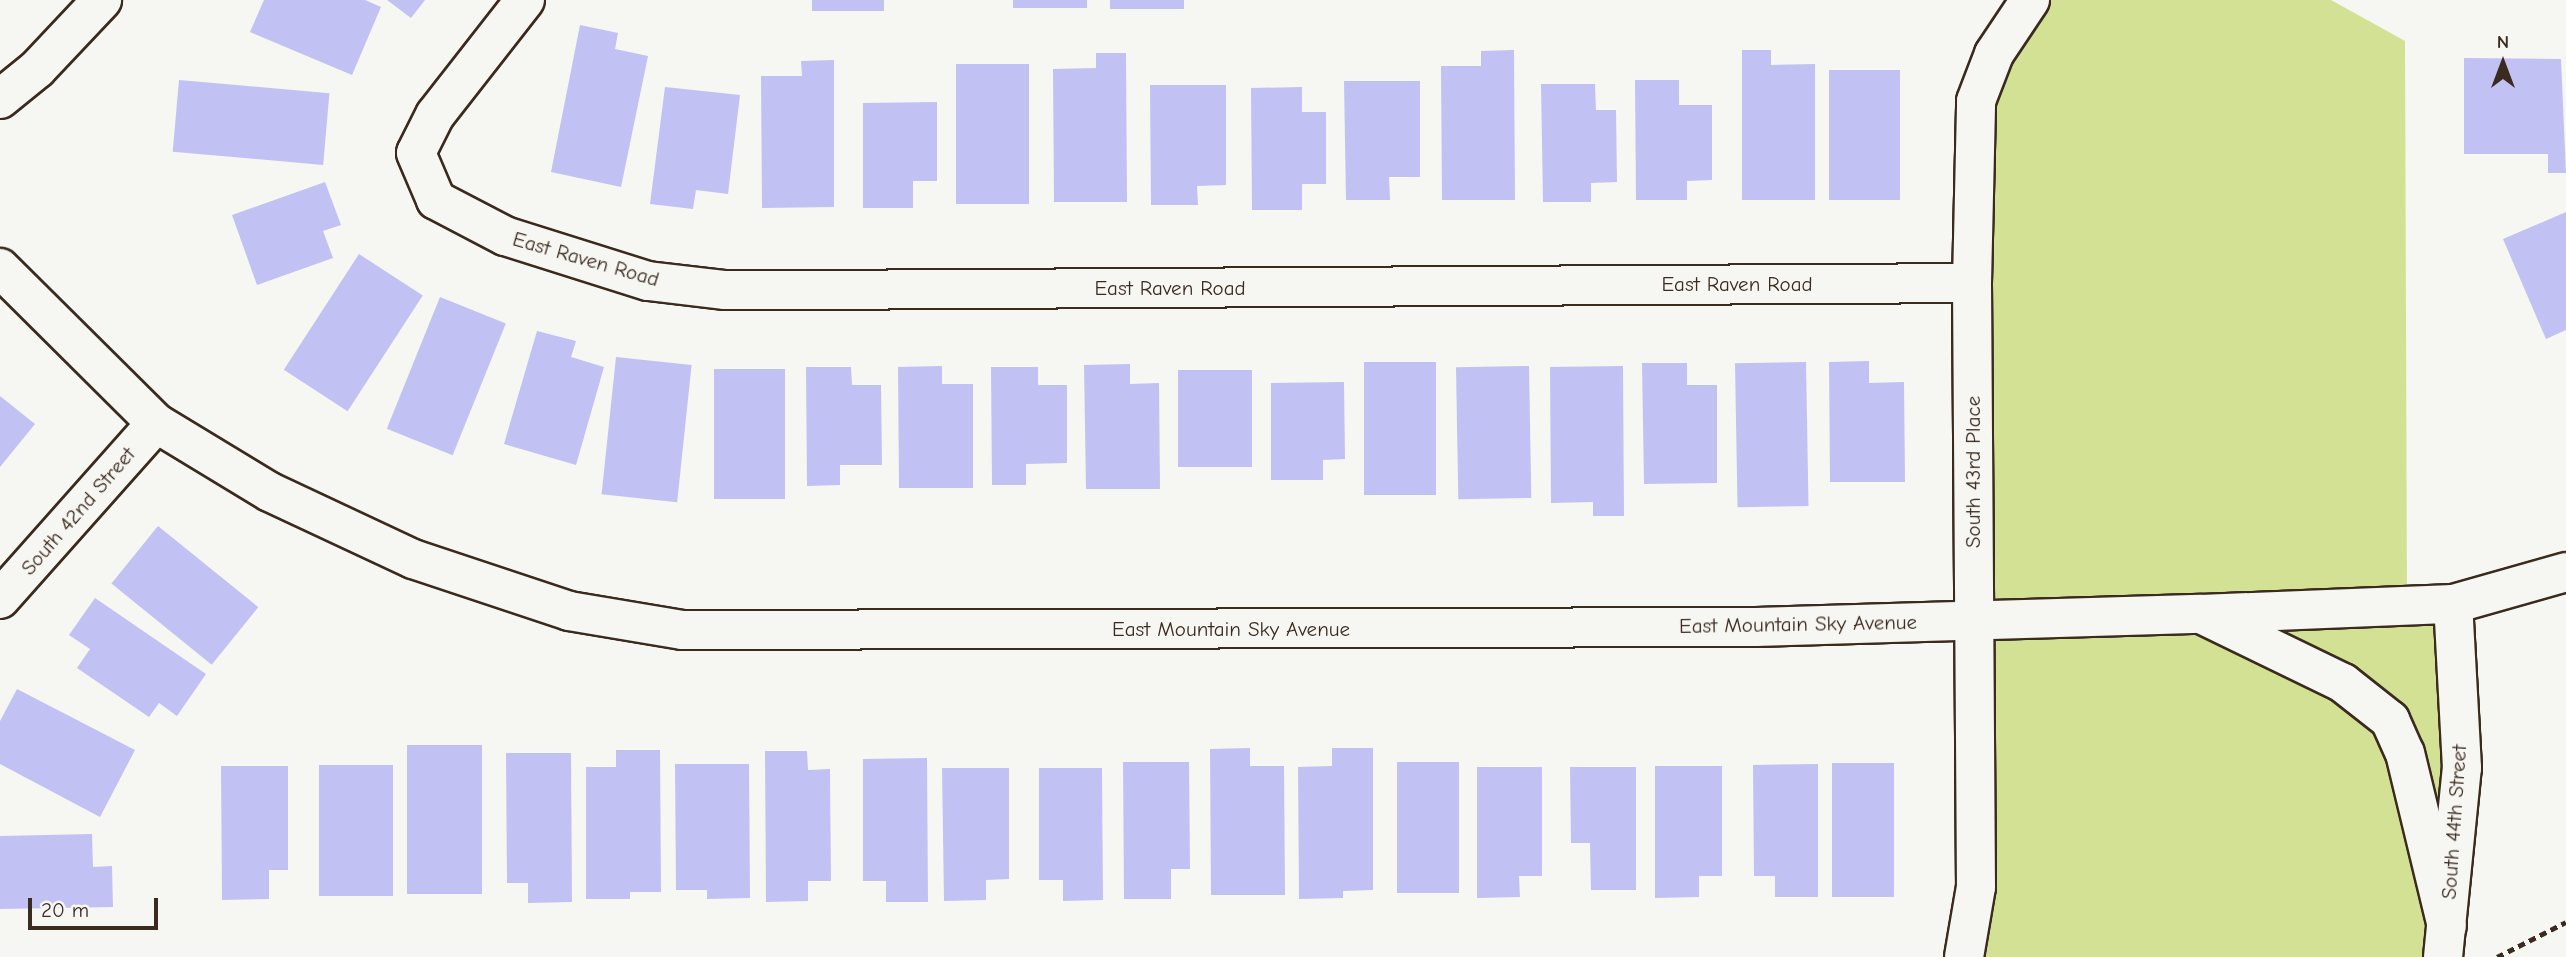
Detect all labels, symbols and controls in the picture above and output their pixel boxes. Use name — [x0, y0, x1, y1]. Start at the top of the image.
north arrow — [2468, 28, 2538, 98]
text: N — [2497, 31, 2509, 53]
street label: East Raven Road — [510, 226, 662, 292]
street label: East Raven Road — [1661, 271, 1813, 297]
street label: East Raven Road — [1094, 275, 1246, 301]
street label: South 43rd Place — [1960, 396, 1986, 548]
street label: South 42nd Street — [16, 442, 140, 580]
street label: East Mountain Sky Avenue — [1679, 609, 1917, 639]
street label: East Mountain Sky Avenue — [1112, 616, 1350, 642]
street label: South 44th Street — [2436, 744, 2472, 900]
scale bar — [32, 884, 161, 928]
text: 20 m — [41, 898, 89, 922]

